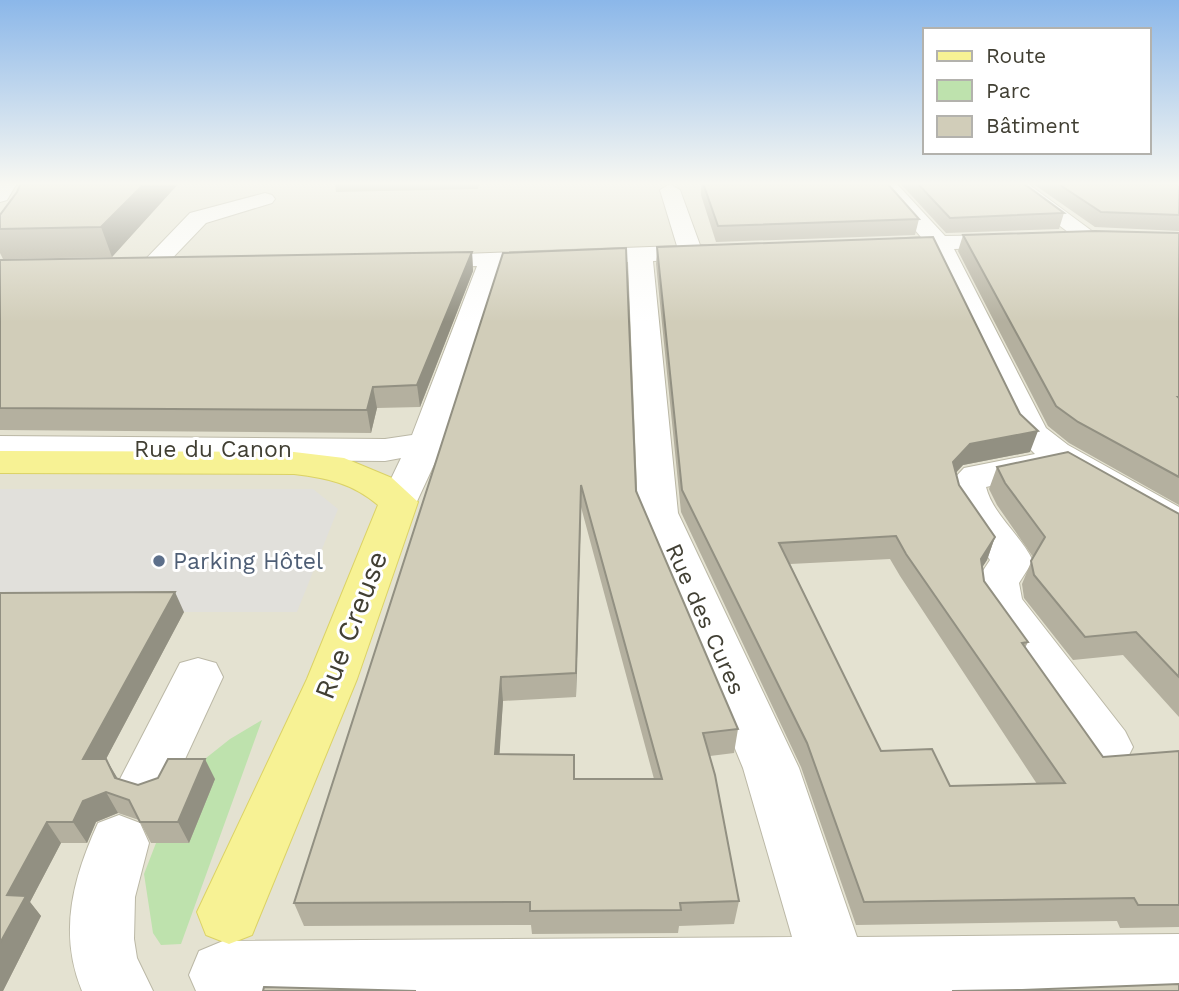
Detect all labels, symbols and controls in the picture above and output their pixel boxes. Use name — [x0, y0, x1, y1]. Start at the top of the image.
legend — [923, 28, 1151, 154]
text: Route — [986, 43, 1046, 68]
text: Parc — [986, 78, 1031, 103]
text: Bâtiment — [986, 113, 1080, 138]
street label: Rue du Canon — [134, 436, 292, 463]
street label: Rue des Cures — [660, 539, 750, 699]
street label: Rue Creuse — [308, 546, 394, 704]
place label: Parking Hôtel — [173, 548, 323, 575]
marker: Parking Hôtel — [151, 553, 167, 569]

